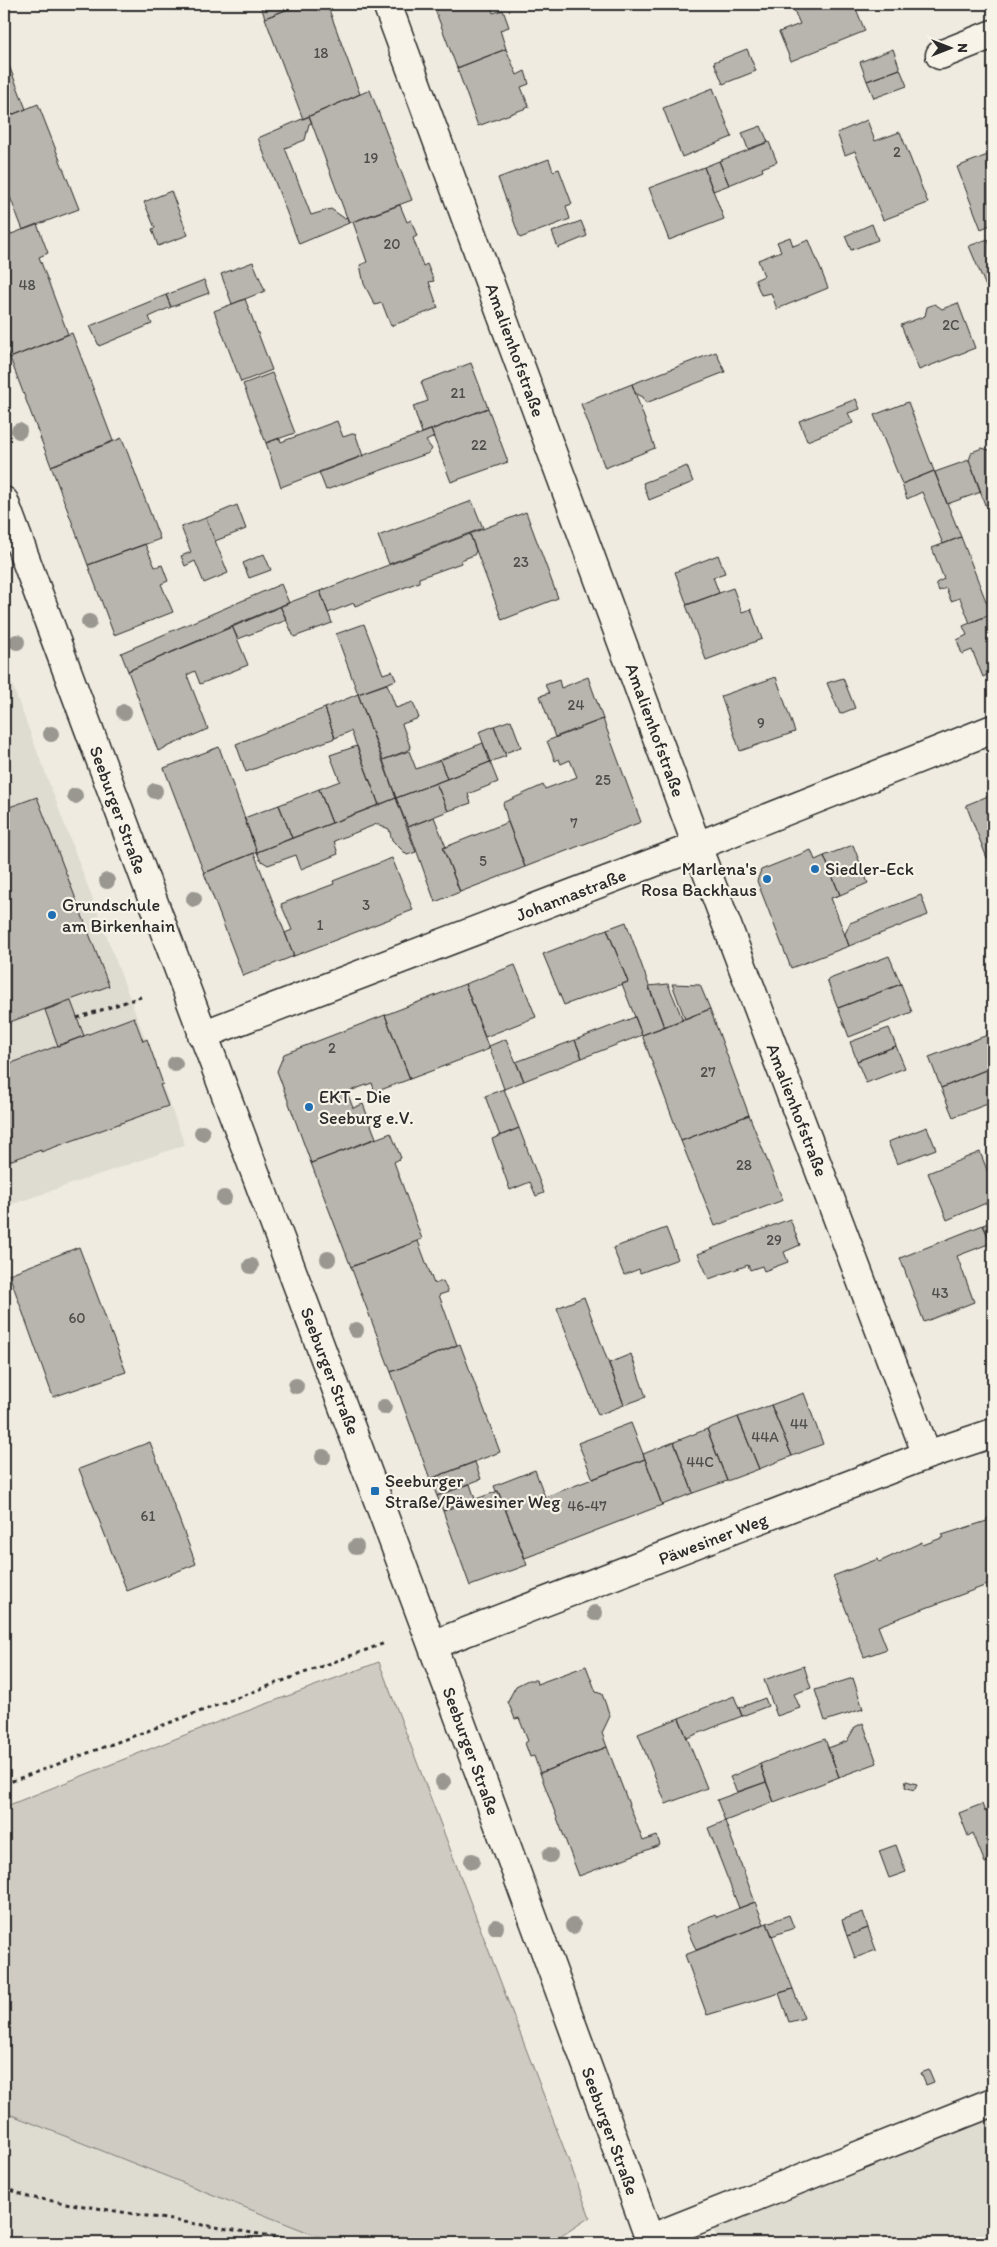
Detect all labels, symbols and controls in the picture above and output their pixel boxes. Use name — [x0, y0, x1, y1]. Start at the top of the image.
north arrow — [924, 22, 974, 72]
text: N — [954, 43, 971, 53]
house number: 18 — [313, 44, 329, 62]
house number: 2 — [893, 143, 901, 161]
house number: 19 — [364, 149, 379, 167]
house number: 20 — [383, 235, 401, 253]
house number: 48 — [18, 276, 36, 294]
street label: Amalienhofstraße — [481, 280, 549, 420]
house number: 2C — [942, 316, 960, 334]
house number: 21 — [451, 384, 465, 402]
house number: 22 — [471, 436, 487, 454]
house number: 23 — [513, 553, 529, 571]
street label: Amalienhofstraße — [621, 660, 689, 800]
house number: 24 — [568, 696, 584, 714]
house number: 9 — [757, 714, 765, 732]
street label: Seeburger Straße — [85, 743, 151, 877]
house number: 25 — [595, 771, 611, 789]
house number: 7 — [570, 814, 578, 832]
house number: 5 — [479, 852, 487, 870]
place label: Marlena's Rosa Backhaus — [641, 858, 757, 901]
place label: Siedler-Eck — [825, 858, 914, 880]
marker: Siedler-Eck — [809, 863, 821, 875]
street label: Johannastraße — [513, 864, 629, 926]
marker: Marlena's Rosa Backhaus — [761, 873, 773, 885]
place label: Grundschule am Birkenhain — [62, 894, 175, 937]
house number: 3 — [362, 896, 370, 914]
marker: Grundschule am Birkenhain — [46, 909, 58, 921]
house number: 1 — [317, 916, 324, 934]
house number: 2 — [328, 1039, 336, 1057]
street label: Amalienhofstraße — [762, 1040, 832, 1180]
house number: 27 — [700, 1063, 716, 1081]
place label: EKT - Die Seeburg e.V. — [319, 1086, 414, 1129]
marker: EKT - Die Seeburg e.V. — [303, 1101, 315, 1113]
house number: 28 — [736, 1156, 752, 1174]
house number: 29 — [766, 1231, 782, 1249]
house number: 43 — [931, 1284, 949, 1302]
street label: Seeburger Straße — [296, 1304, 364, 1438]
house number: 60 — [68, 1309, 86, 1327]
house number: 44 — [790, 1415, 808, 1433]
house number: 44A — [751, 1428, 779, 1446]
house number: 44C — [686, 1453, 714, 1471]
place label: Seeburger Straße/Päwesiner Weg — [385, 1470, 561, 1513]
marker: Seeburger Straße/Päwesiner Weg — [369, 1485, 381, 1497]
house number: 46-47 — [567, 1497, 607, 1515]
house number: 61 — [141, 1507, 155, 1525]
street label: Päwesiner Weg — [655, 1508, 771, 1570]
street label: Seeburger Straße — [438, 1684, 504, 1818]
street label: Seeburger Straße — [577, 2064, 643, 2198]

